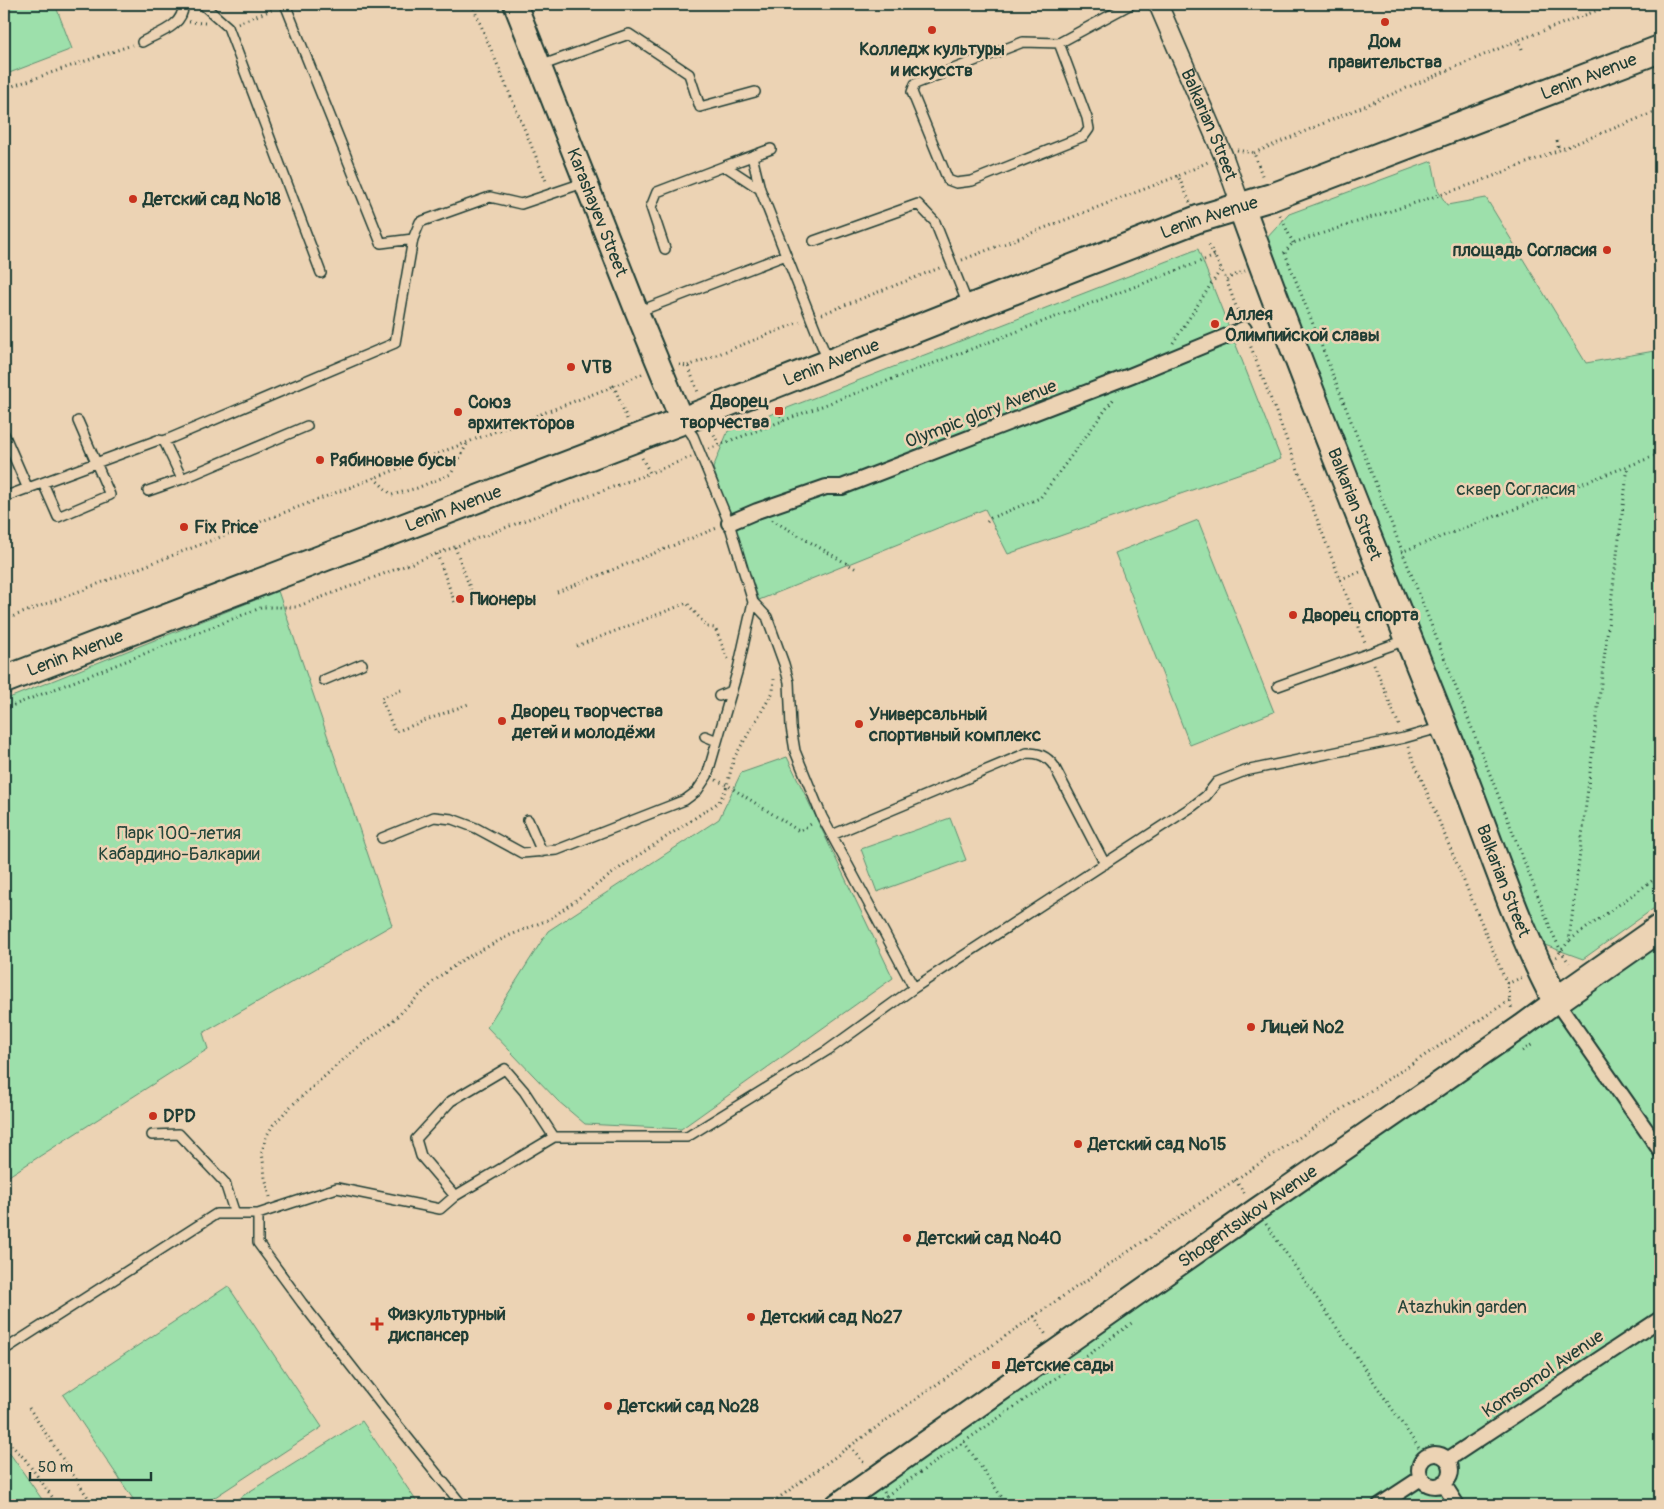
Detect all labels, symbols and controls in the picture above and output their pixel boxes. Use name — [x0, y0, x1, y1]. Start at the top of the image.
marker: Дом правительства — [1379, 16, 1391, 28]
marker: Колледж культуры и искусств — [926, 24, 938, 36]
place label: Дом правительства — [1328, 30, 1442, 74]
place label: Колледж культуры и искусств — [859, 38, 1005, 82]
street label: Lenin Avenue — [1537, 47, 1640, 105]
street label: Balkarian Street — [1176, 65, 1243, 184]
street label: Karashaуev Street — [562, 145, 634, 281]
place label: Детский сад №18 — [142, 188, 281, 211]
street label: Lenin Avenue — [1157, 190, 1261, 244]
marker: Детский сад №18 — [127, 193, 139, 205]
place label: площадь Согласия — [1452, 239, 1597, 262]
marker: площадь Согласия — [1601, 244, 1613, 256]
place label: Аллея Олимпийской славы — [1225, 303, 1380, 347]
marker: Аллея Олимпийской славы — [1209, 318, 1221, 330]
street label: Lenin Avenue — [780, 333, 883, 392]
place label: VTB — [581, 356, 612, 379]
marker: VTB — [565, 361, 577, 373]
street label: Olympic glory Avenue — [902, 374, 1060, 453]
place label: Дворец творчества — [680, 390, 770, 434]
place label: Союз архитекторов — [468, 391, 575, 435]
marker: Дворец творчества — [773, 405, 785, 417]
marker: Союз архитекторов — [452, 406, 464, 418]
street label: Balkarian Street — [1322, 444, 1388, 564]
place label: Рябиновые бусы — [330, 449, 456, 472]
marker: Рябиновые бусы — [314, 454, 326, 466]
park label: сквер Согласия — [1457, 478, 1575, 501]
street label: Lenin Avenue — [402, 479, 505, 537]
place label: Fix Price — [194, 516, 259, 539]
marker: Fix Price — [178, 521, 190, 533]
place label: Пионеры — [470, 588, 536, 611]
marker: Пионеры — [454, 593, 466, 605]
place label: Дворец спорта — [1302, 604, 1419, 627]
marker: Дворец спорта — [1287, 609, 1299, 621]
street label: Lenin Avenue — [24, 624, 127, 682]
place label: Дворец творчества детей и молодёжи — [511, 700, 664, 744]
place label: Универсальный спортивный комплекс — [868, 703, 1041, 747]
marker: Дворец творчества детей и молодёжи — [496, 715, 508, 727]
marker: Универсальный спортивный комплекс — [853, 718, 865, 730]
street label: Balkarian Street — [1471, 821, 1536, 941]
park label: Парк 100-летия Кабардино-Балкарии — [98, 822, 260, 866]
place label: Лицей №2 — [1260, 1016, 1344, 1039]
marker: Лицей №2 — [1245, 1021, 1257, 1033]
place label: DPD — [163, 1105, 196, 1128]
marker: DPD — [147, 1110, 159, 1122]
place label: Детский сад №15 — [1087, 1133, 1227, 1156]
marker: Детский сад №15 — [1072, 1138, 1084, 1150]
street label: Shogentsukov Avenue — [1173, 1160, 1322, 1273]
place label: Детский сад №40 — [916, 1227, 1061, 1250]
marker: Детский сад №40 — [901, 1232, 913, 1244]
park label: Atazhukin garden — [1397, 1296, 1527, 1319]
place label: Физкультурный диспансер — [387, 1303, 506, 1347]
place label: Детский сад №27 — [760, 1306, 903, 1329]
marker: Детский сад №27 — [745, 1311, 757, 1323]
marker: Физкультурный диспансер — [370, 1317, 384, 1331]
street label: Komsomol Avenue — [1478, 1325, 1608, 1423]
place label: Детские сады — [1005, 1354, 1114, 1377]
marker: Детские сады — [990, 1359, 1002, 1371]
place label: Детский сад №28 — [617, 1395, 759, 1418]
marker: Детский сад №28 — [602, 1400, 614, 1412]
scale bar — [30, 1449, 151, 1481]
text: 50 m — [38, 1458, 73, 1477]

